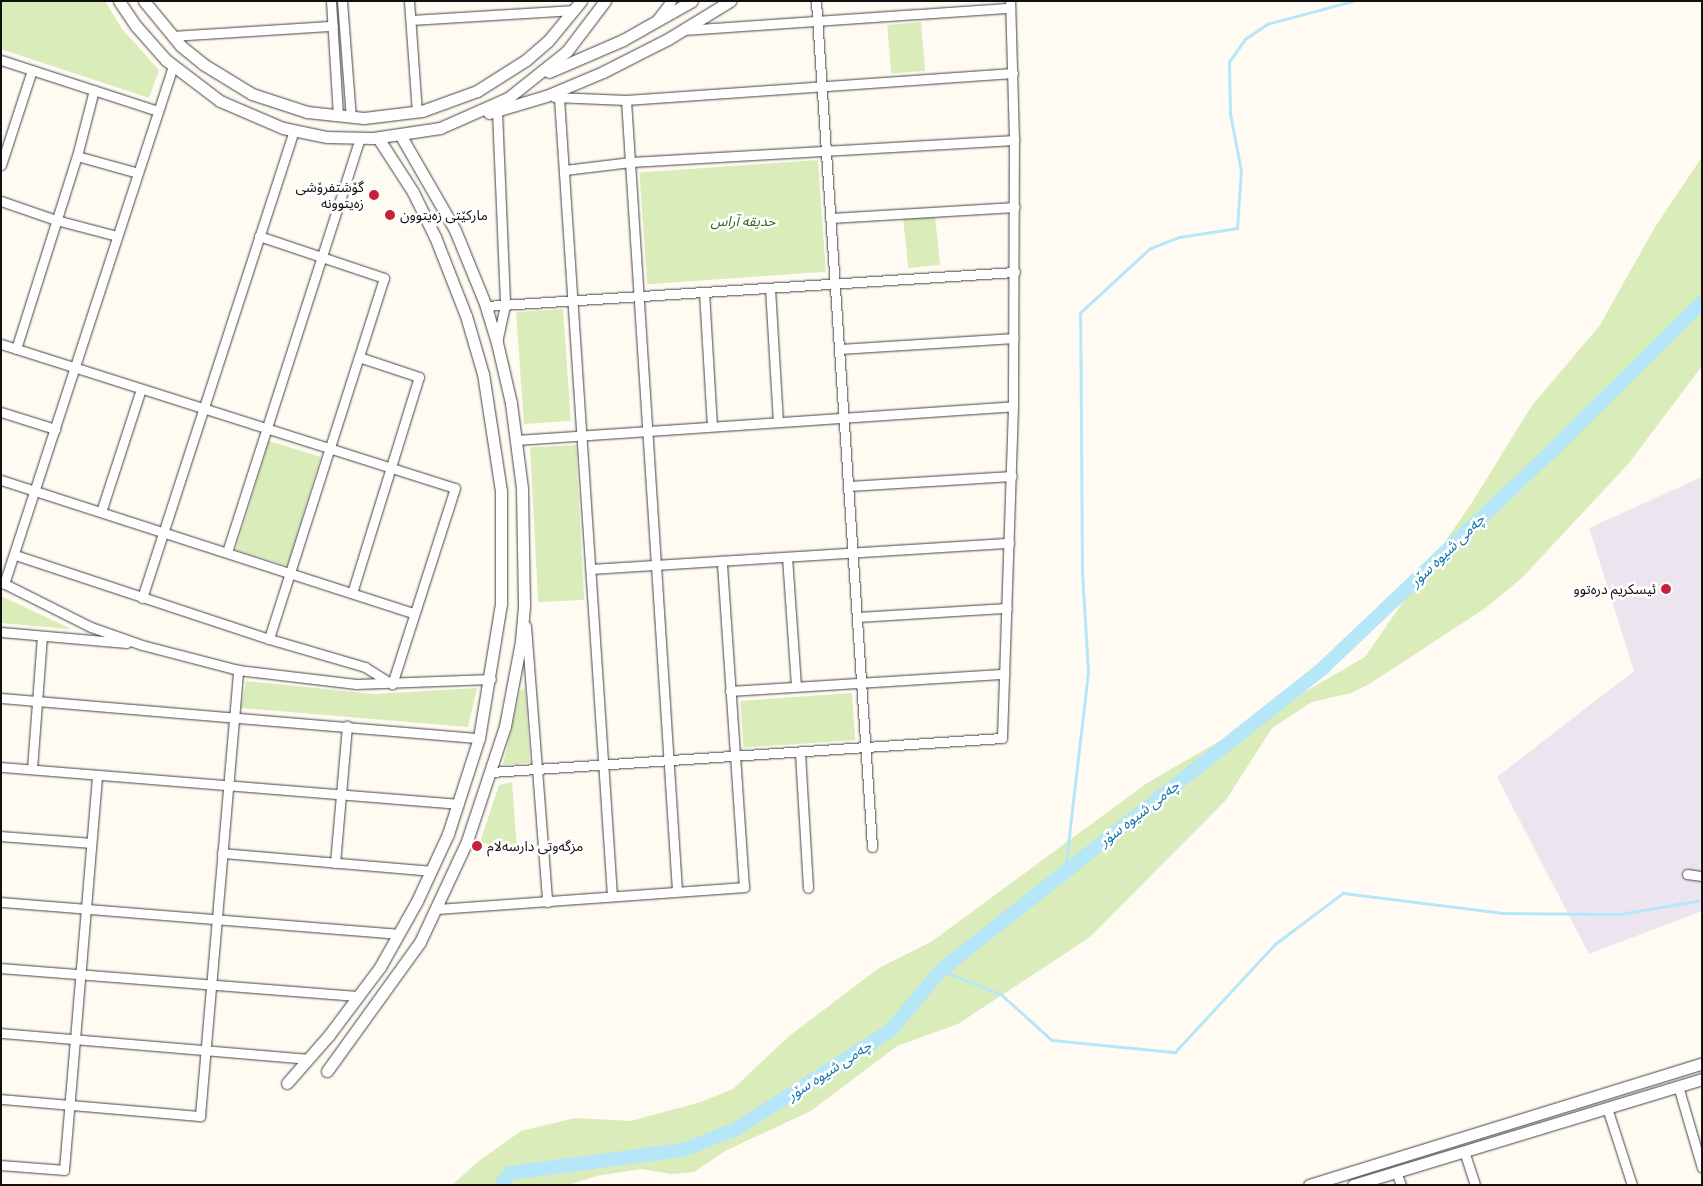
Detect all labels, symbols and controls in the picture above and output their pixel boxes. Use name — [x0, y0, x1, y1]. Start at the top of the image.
place label: گۆشتفرۆشی زەیتوونە — [295, 179, 364, 212]
marker: گۆشتفرۆشی زەیتوونە — [368, 189, 380, 201]
place label: مارکێتی زەیتوون — [400, 207, 488, 223]
marker: مارکێتی زەیتوون — [384, 209, 396, 221]
park label: حديقه آراس — [710, 213, 776, 229]
water label: چەمی شیوە سۆر — [1406, 510, 1488, 590]
place label: ئیسکریم درەتوو — [1574, 581, 1656, 597]
marker: ئیسکریم درەتوو — [1660, 583, 1672, 595]
water label: چەمی شیوە سۆر — [1095, 776, 1183, 850]
place label: مزگەوتی دارسەلام — [487, 838, 583, 854]
marker: مزگەوتی دارسەلام — [471, 840, 483, 852]
water label: چەمی شیوە سۆر — [783, 1036, 875, 1104]

